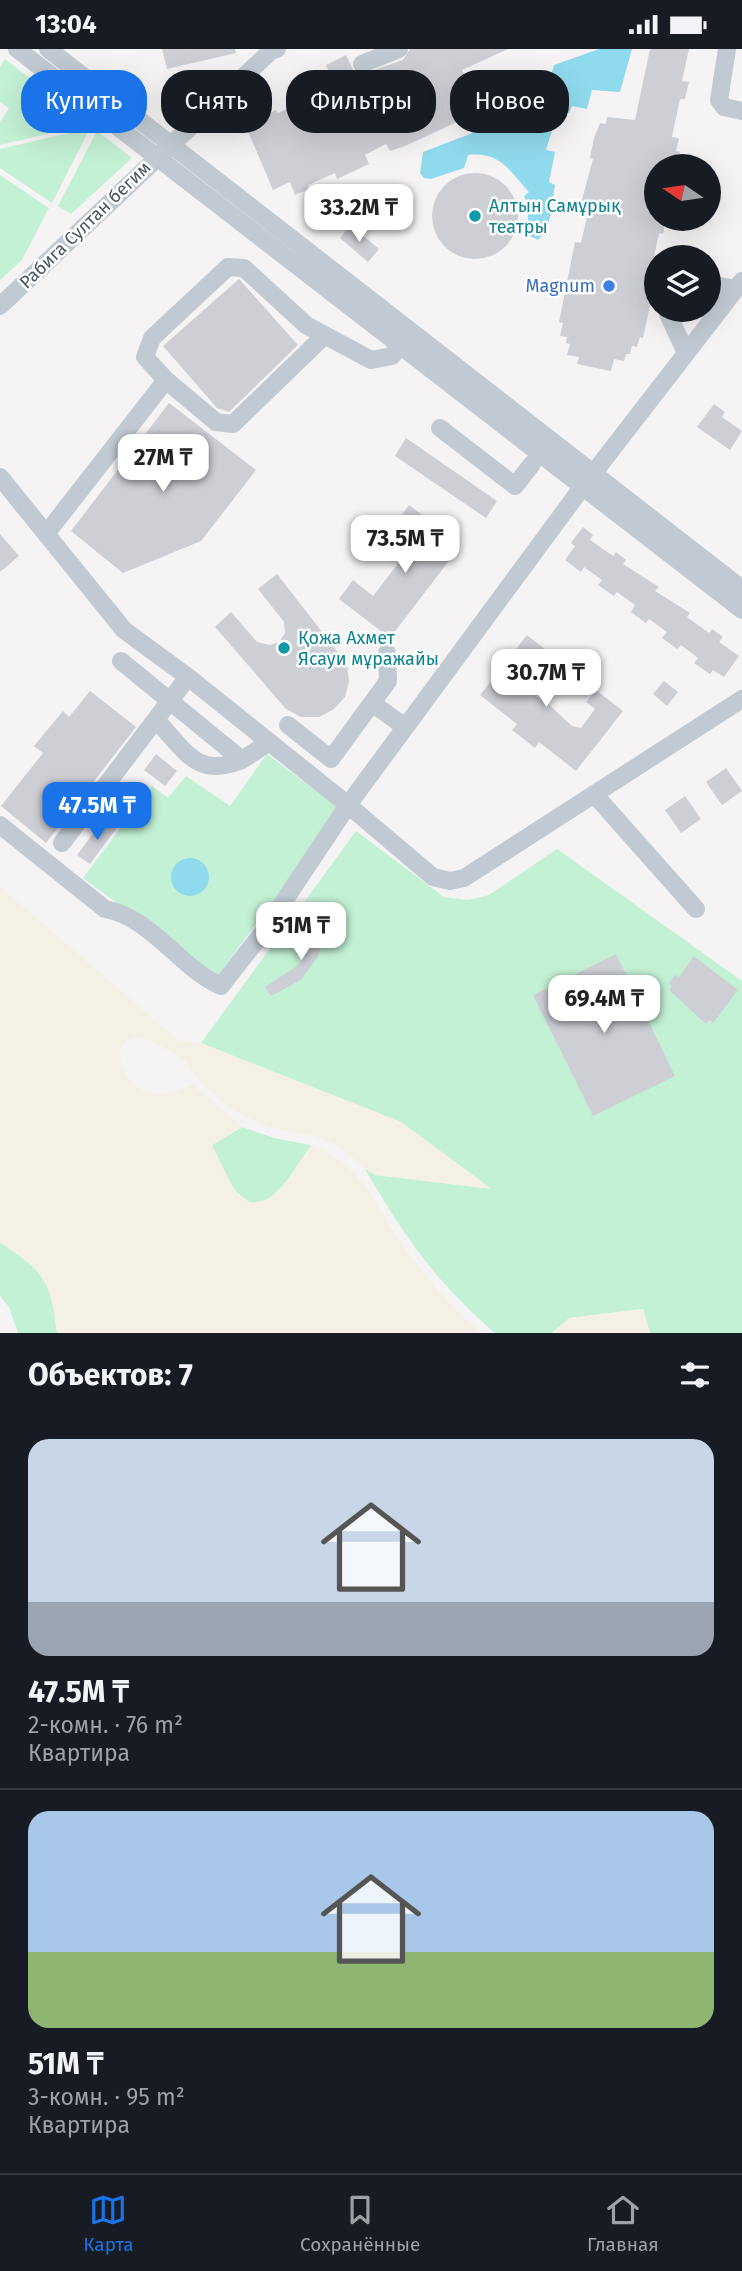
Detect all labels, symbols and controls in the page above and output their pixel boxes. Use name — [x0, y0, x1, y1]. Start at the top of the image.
text: 13:04 — [35, 9, 97, 40]
chip: Купить — [21, 70, 147, 133]
chip: Снять — [161, 70, 272, 133]
chip: Фильтры — [286, 70, 436, 133]
chip: Новое — [450, 70, 569, 133]
north arrow — [644, 154, 721, 231]
map controls — [644, 154, 721, 322]
street label: Рабига Султан бегим — [15, 157, 155, 293]
pin: 33.2M ₸ — [294, 185, 424, 244]
text: 33.2M ₸ — [320, 193, 398, 221]
place label: Алтын Самұрық театры — [489, 195, 621, 238]
marker: Алтын Самұрық театры — [467, 208, 483, 224]
button: layers — [644, 245, 721, 322]
place label: Magnum — [526, 275, 595, 297]
marker: Magnum — [601, 278, 617, 294]
pin: 27M ₸ — [114, 435, 212, 494]
text: 27M ₸ — [134, 443, 192, 471]
pin: 73.5M ₸ — [340, 515, 470, 575]
text: 73.5M ₸ — [367, 524, 443, 552]
place label: Қожа Ахмет Ясауи мұражайы — [298, 627, 439, 670]
marker: Қожа Ахмет Ясауи мұражайы — [276, 640, 292, 656]
pin: 30.7M ₸ — [481, 649, 611, 709]
text: 30.7M ₸ — [507, 658, 585, 686]
pin: 47.5M ₸ — [32, 783, 162, 842]
text: 47.5M ₸ — [58, 791, 136, 819]
pin: 51M ₸ — [252, 902, 350, 962]
text: 51M ₸ — [272, 911, 330, 939]
pin: 69.4M ₸ — [539, 975, 669, 1035]
text: 69.4M ₸ — [564, 984, 644, 1012]
icon: filters — [676, 1356, 714, 1394]
text: Объектов: 7 — [28, 1357, 193, 1393]
icon: home — [308, 1484, 434, 1610]
text: 47.5M ₸ — [28, 1674, 129, 1710]
text: 2-комн. · 76 m² — [28, 1711, 183, 1739]
text: Квартира — [28, 1739, 130, 1767]
icon: home — [308, 1856, 434, 1982]
text: 51M ₸ — [28, 2046, 103, 2082]
text: 3-комн. · 95 m² — [28, 2083, 185, 2111]
text: Квартира — [28, 2111, 130, 2139]
tab: Карта — [83, 2191, 134, 2256]
tab: Сохранённые — [300, 2191, 420, 2256]
tab: Главная — [587, 2191, 659, 2256]

